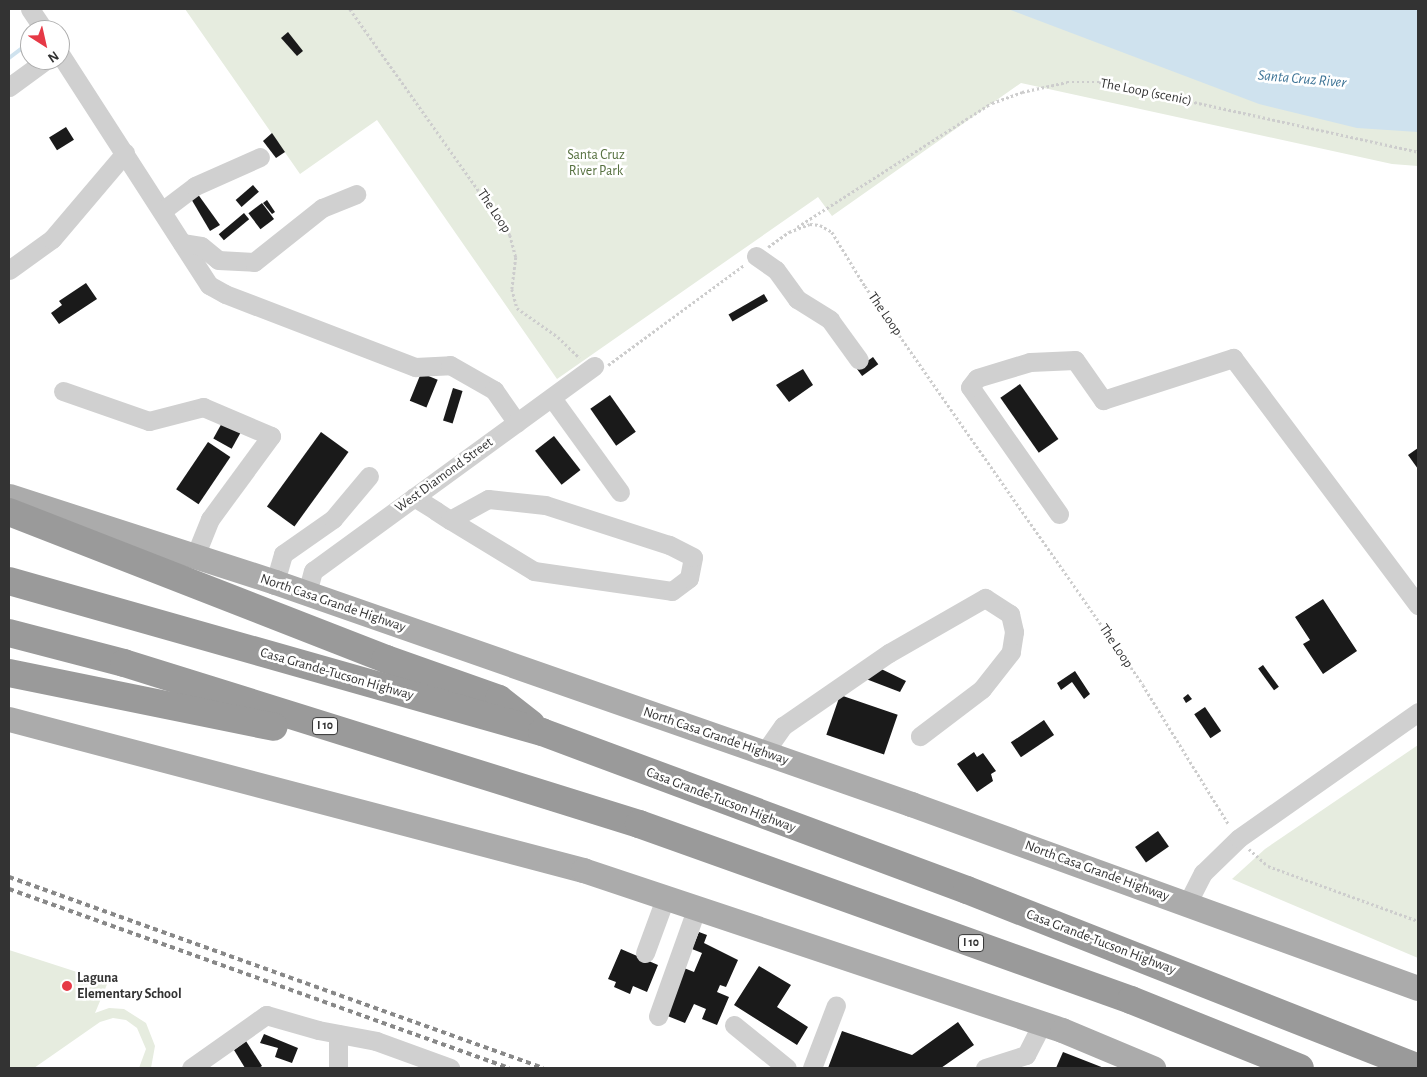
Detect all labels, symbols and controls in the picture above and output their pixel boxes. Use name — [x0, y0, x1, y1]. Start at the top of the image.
north arrow — [20, 20, 70, 70]
text: N — [45, 48, 61, 65]
water label: Santa Cruz River — [1257, 66, 1347, 92]
street label: The Loop (scenic) — [1099, 75, 1193, 109]
park label: Santa Cruz River Park — [567, 147, 625, 180]
street label: The Loop — [473, 186, 515, 236]
street label: The Loop — [864, 289, 906, 339]
street label: West Diamond Street — [392, 434, 496, 516]
street label: North Casa Grande Highway — [258, 570, 408, 636]
street label: The Loop — [1095, 621, 1137, 671]
street label: Casa Grande-Tucson Highway — [258, 644, 416, 704]
street label: North Casa Grande Highway — [641, 703, 791, 769]
road number: I 10 — [311, 716, 339, 736]
street label: Casa Grande-Tucson Highway — [644, 764, 798, 836]
street label: North Casa Grande Highway — [1022, 837, 1172, 905]
street label: Casa Grande-Tucson Highway — [1024, 906, 1178, 978]
road number: I 10 — [957, 934, 985, 952]
place label: Laguna Elementary School — [77, 970, 182, 1002]
marker: Laguna Elementary School — [61, 980, 73, 992]

